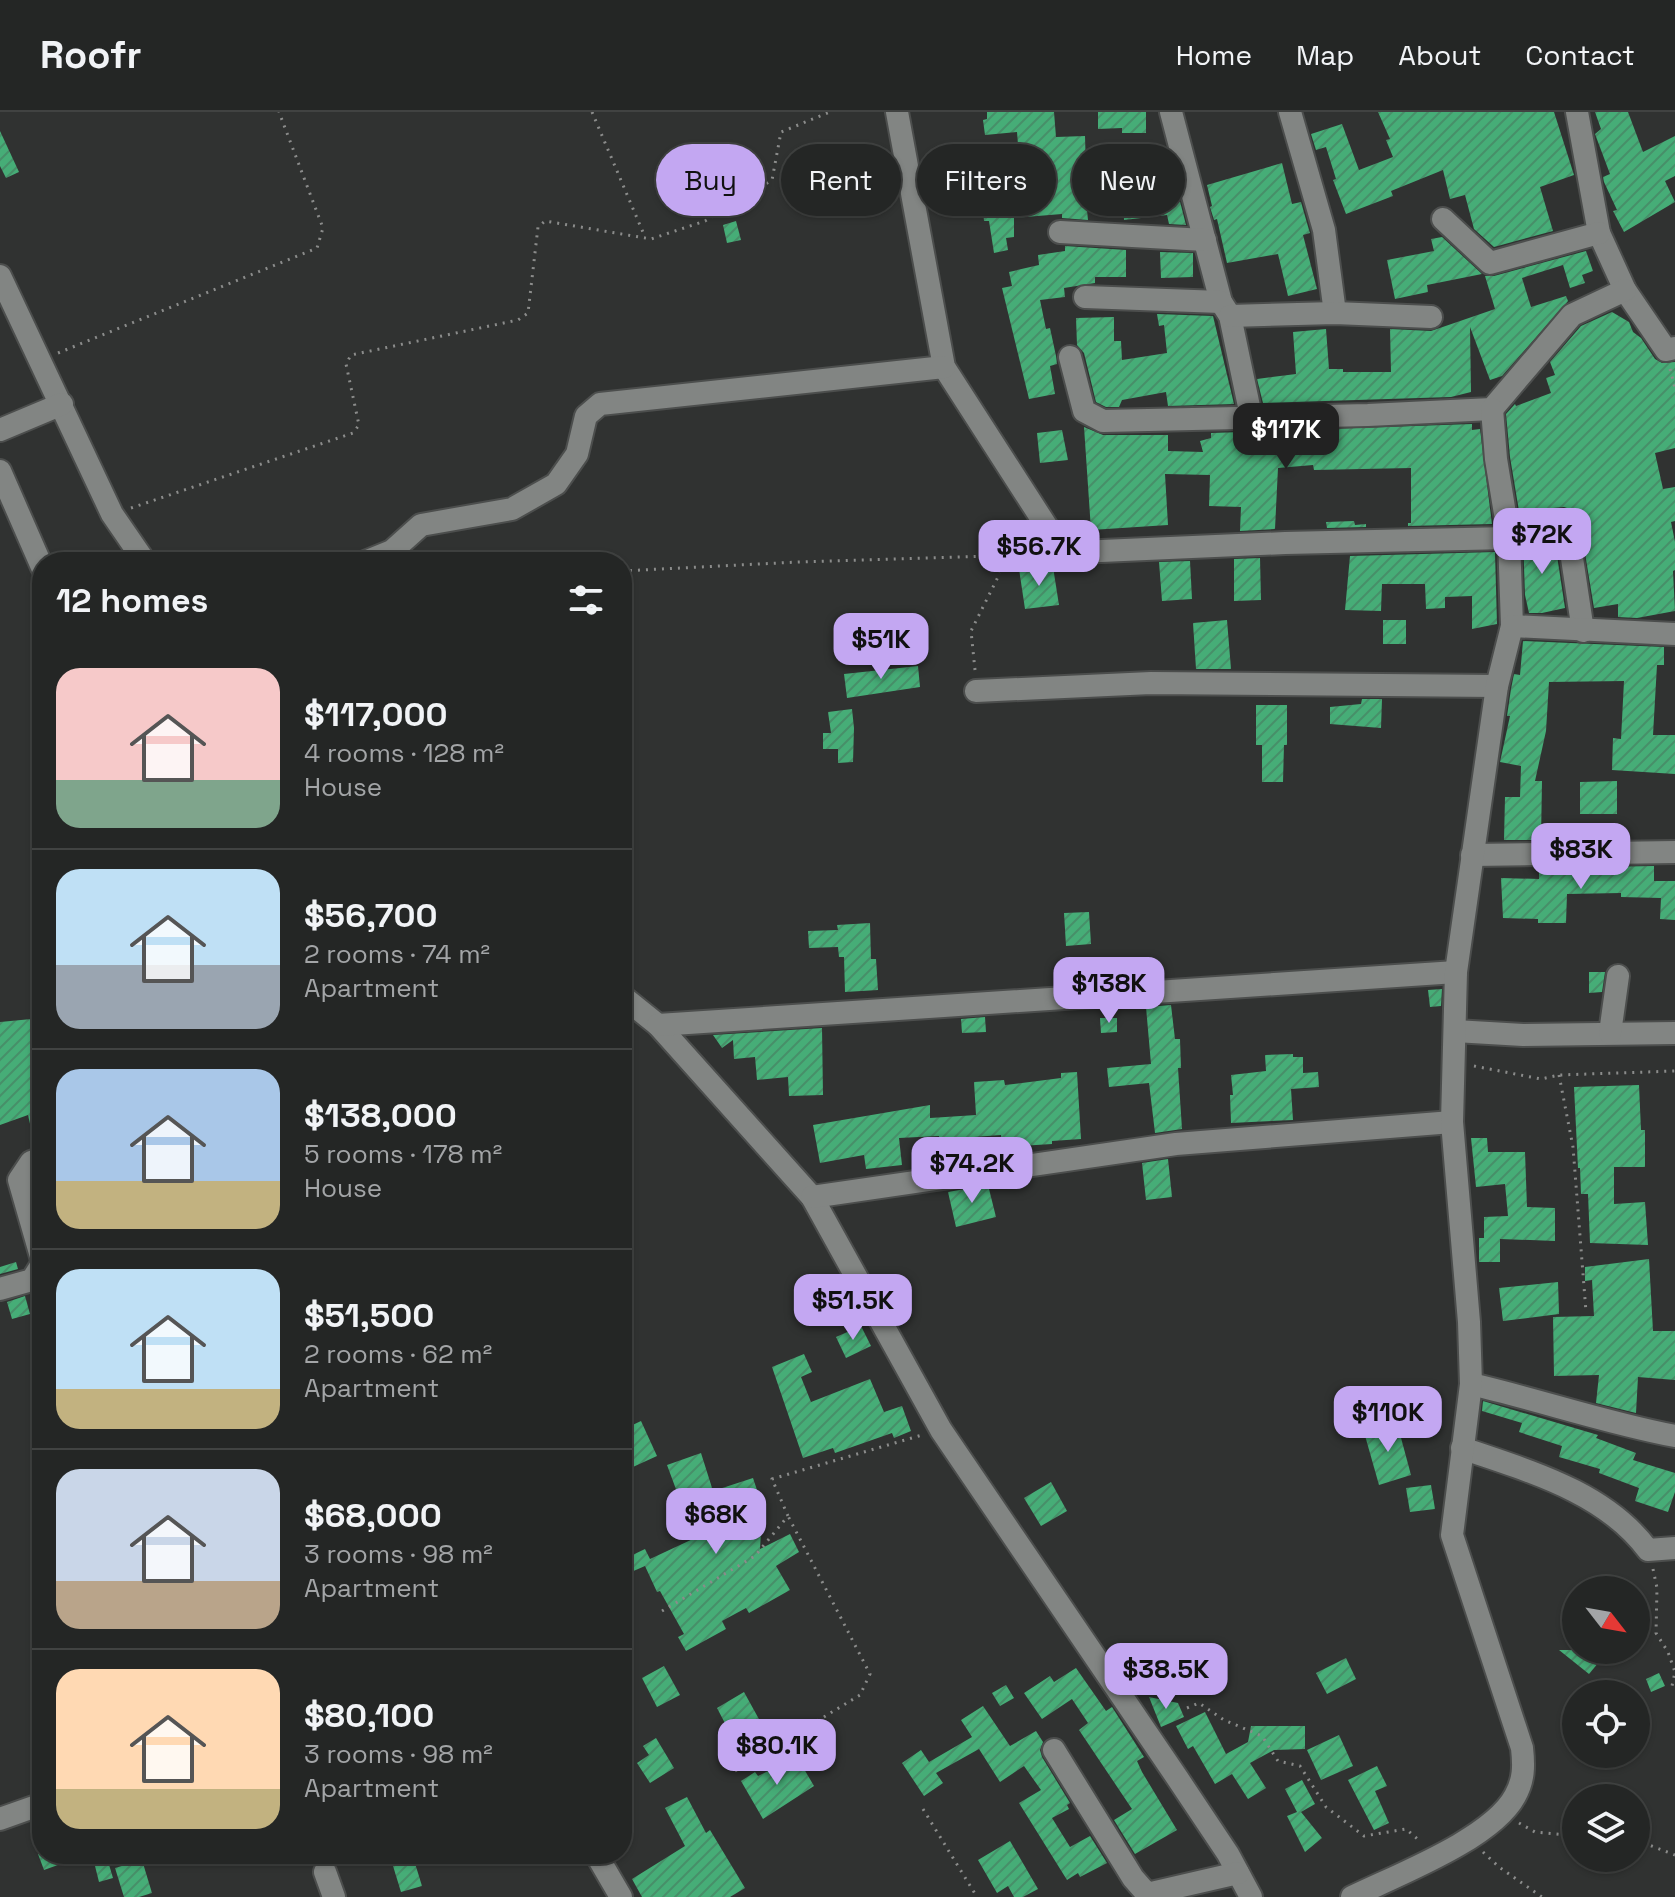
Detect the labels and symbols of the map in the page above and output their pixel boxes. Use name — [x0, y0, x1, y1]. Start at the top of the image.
pin: $117K — [1230, 403, 1342, 471]
pin: $72K — [1495, 508, 1589, 576]
pin: $56.7K — [974, 520, 1104, 588]
pin: $51K — [834, 613, 928, 681]
pin: $83K — [1534, 823, 1628, 891]
pin: $138K — [1053, 957, 1165, 1025]
pin: $74.2K — [907, 1137, 1037, 1205]
pin: $51.5K — [788, 1274, 918, 1342]
pin: $110K — [1332, 1386, 1444, 1454]
pin: $68K — [669, 1488, 763, 1556]
north arrow — [1562, 1576, 1650, 1664]
pin: $38.5K — [1101, 1643, 1231, 1711]
pin: $80.1K — [712, 1719, 842, 1787]

